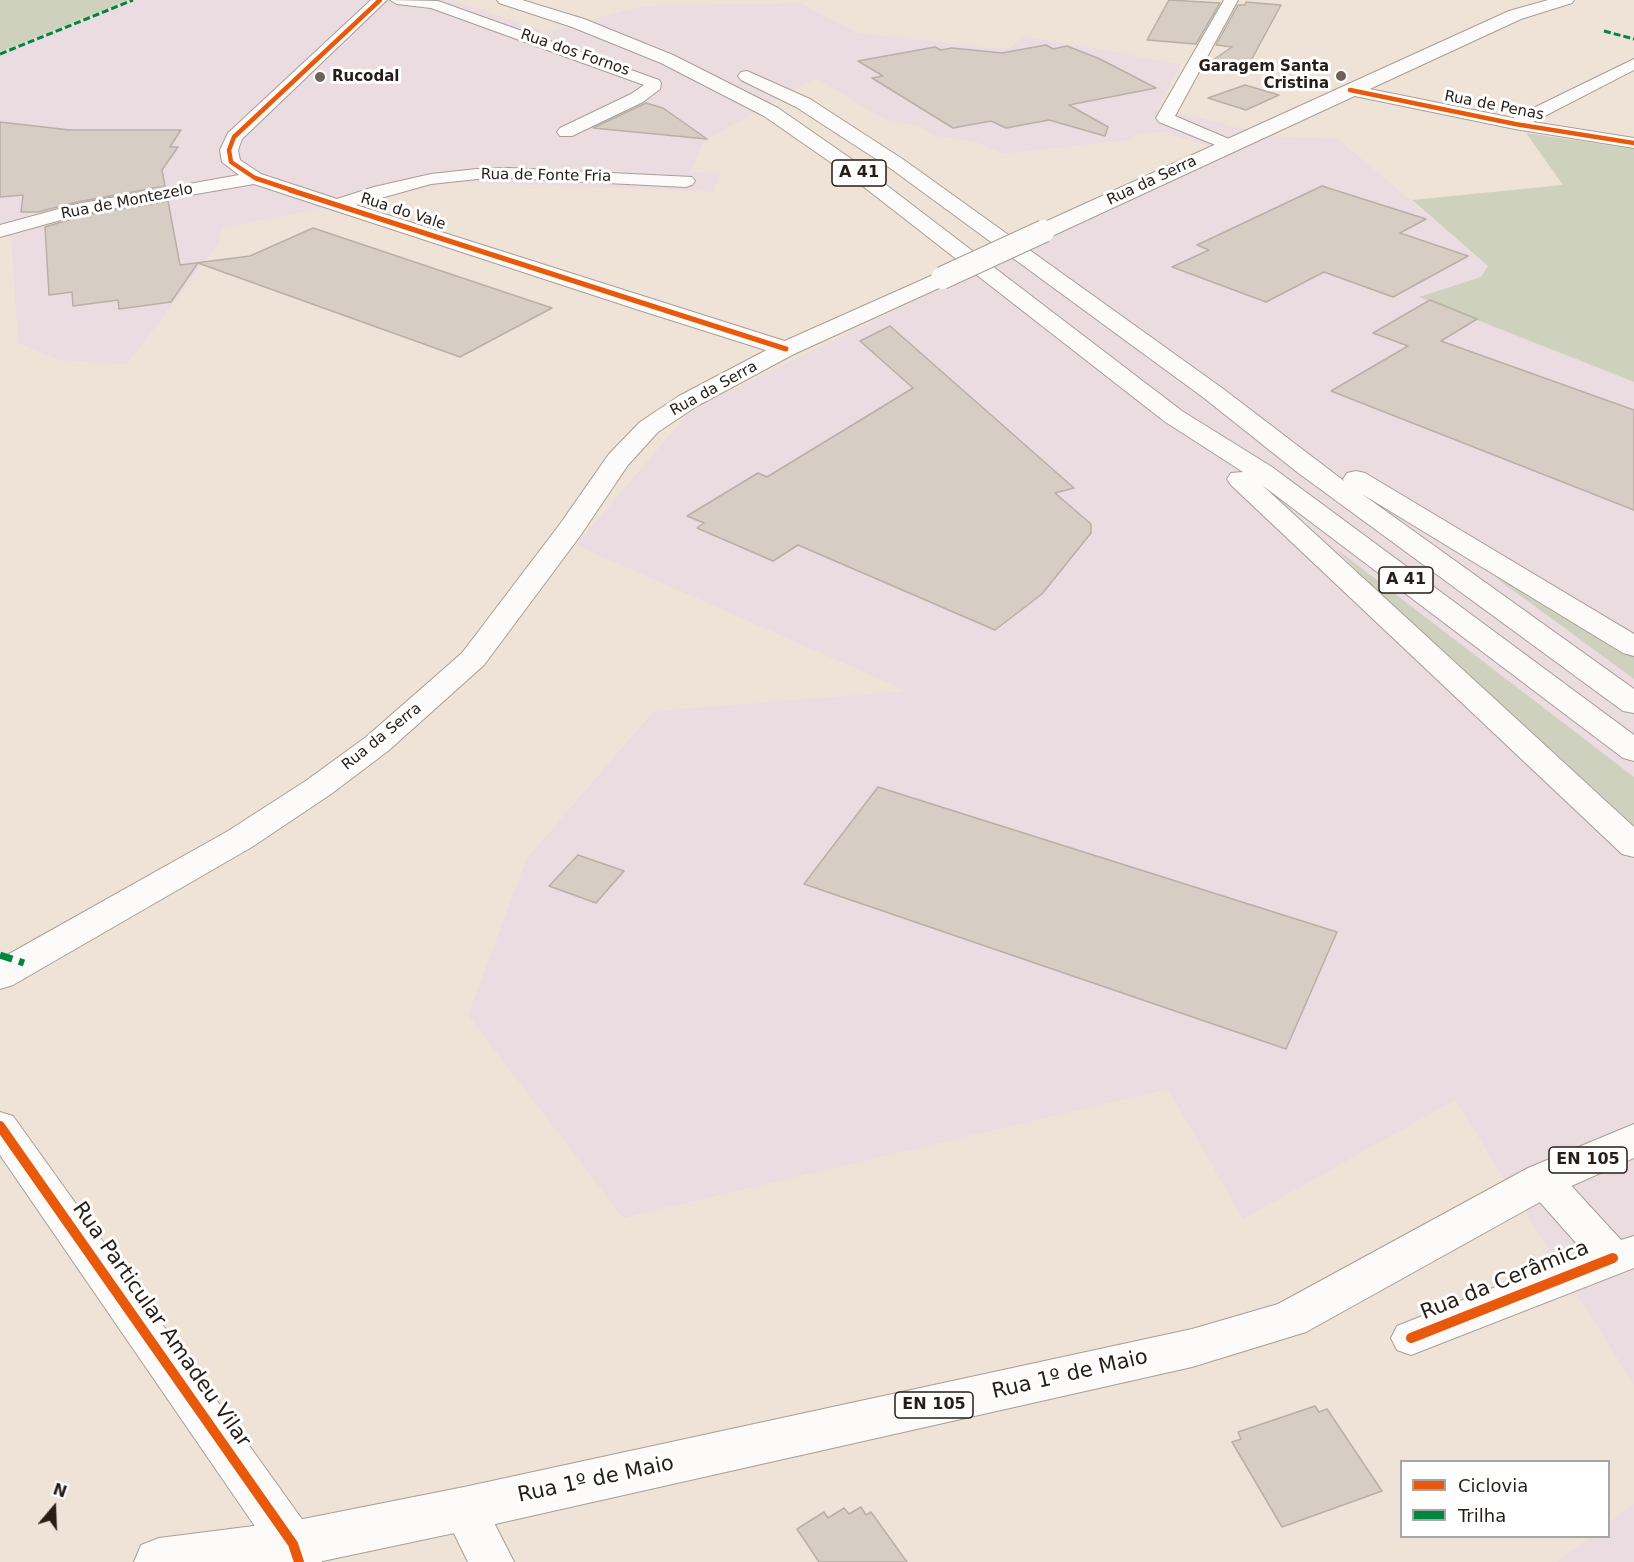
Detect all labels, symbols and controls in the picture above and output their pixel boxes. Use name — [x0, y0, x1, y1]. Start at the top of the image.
street label: Rua dos Fornos — [518, 26, 632, 80]
place label: Garagem Santa Cristina — [1198, 58, 1329, 93]
place label: Rucodal — [332, 68, 399, 86]
marker: Garagem Santa Cristina — [1334, 69, 1348, 83]
marker: Rucodal — [313, 70, 327, 84]
street label: Rua de Penas — [1443, 88, 1545, 124]
street label: Rua da Serra — [1104, 152, 1200, 210]
road number: A 41 — [832, 160, 886, 186]
street label: Rua de Fonte Fria — [481, 166, 611, 186]
street label: Rua de Montezelo — [60, 180, 194, 224]
street label: Rua do Vale — [358, 190, 448, 234]
street label: Rua da Serra — [667, 358, 761, 420]
road number: A 41 — [1379, 567, 1433, 593]
street label: Rua da Serra — [339, 700, 425, 774]
road number: EN 105 — [1549, 1147, 1627, 1173]
street label: Rua Particular Amadeu Vilar — [66, 1197, 256, 1453]
street label: Rua da Cerâmica — [1417, 1236, 1593, 1326]
street label: Rua 1º de Maio — [990, 1345, 1150, 1405]
road number: EN 105 — [895, 1392, 973, 1418]
street label: Rua 1º de Maio — [516, 1451, 676, 1509]
legend — [1400, 1460, 1610, 1538]
text: Ciclovia — [1458, 1475, 1528, 1496]
north arrow — [24, 1478, 84, 1538]
text: N — [51, 1479, 69, 1502]
text: Trilha — [1458, 1505, 1506, 1526]

